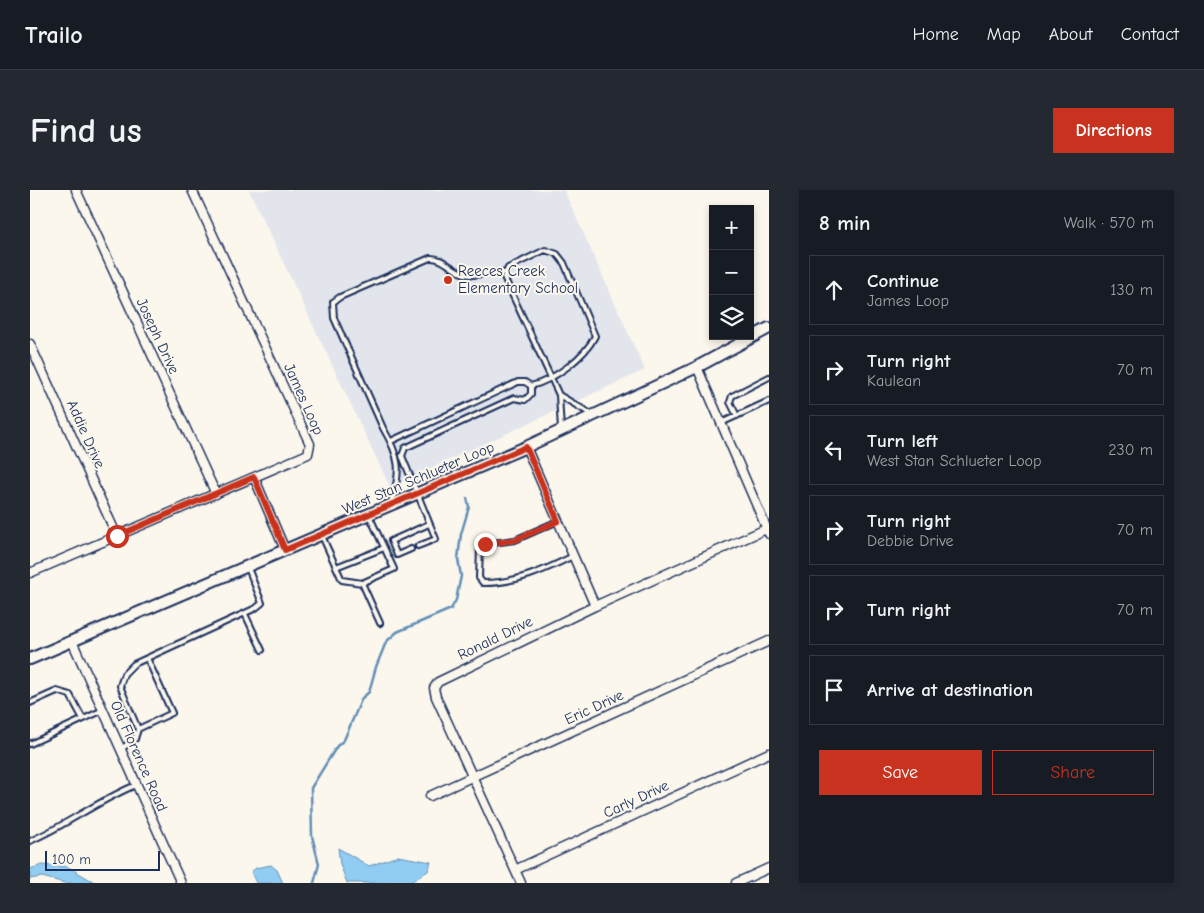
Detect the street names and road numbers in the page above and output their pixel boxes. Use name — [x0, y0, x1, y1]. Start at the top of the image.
street label: Joseph Drive — [133, 295, 184, 377]
street label: James Loop — [280, 360, 328, 438]
street label: Addie Drive — [63, 397, 109, 471]
street label: West Stan Schlueter Loop — [339, 438, 497, 518]
street label: Ronald Drive — [455, 612, 536, 664]
street label: Eric Drive — [562, 685, 627, 728]
street label: Old Florence Road — [106, 698, 172, 814]
street label: Carly Drive — [600, 776, 672, 822]

